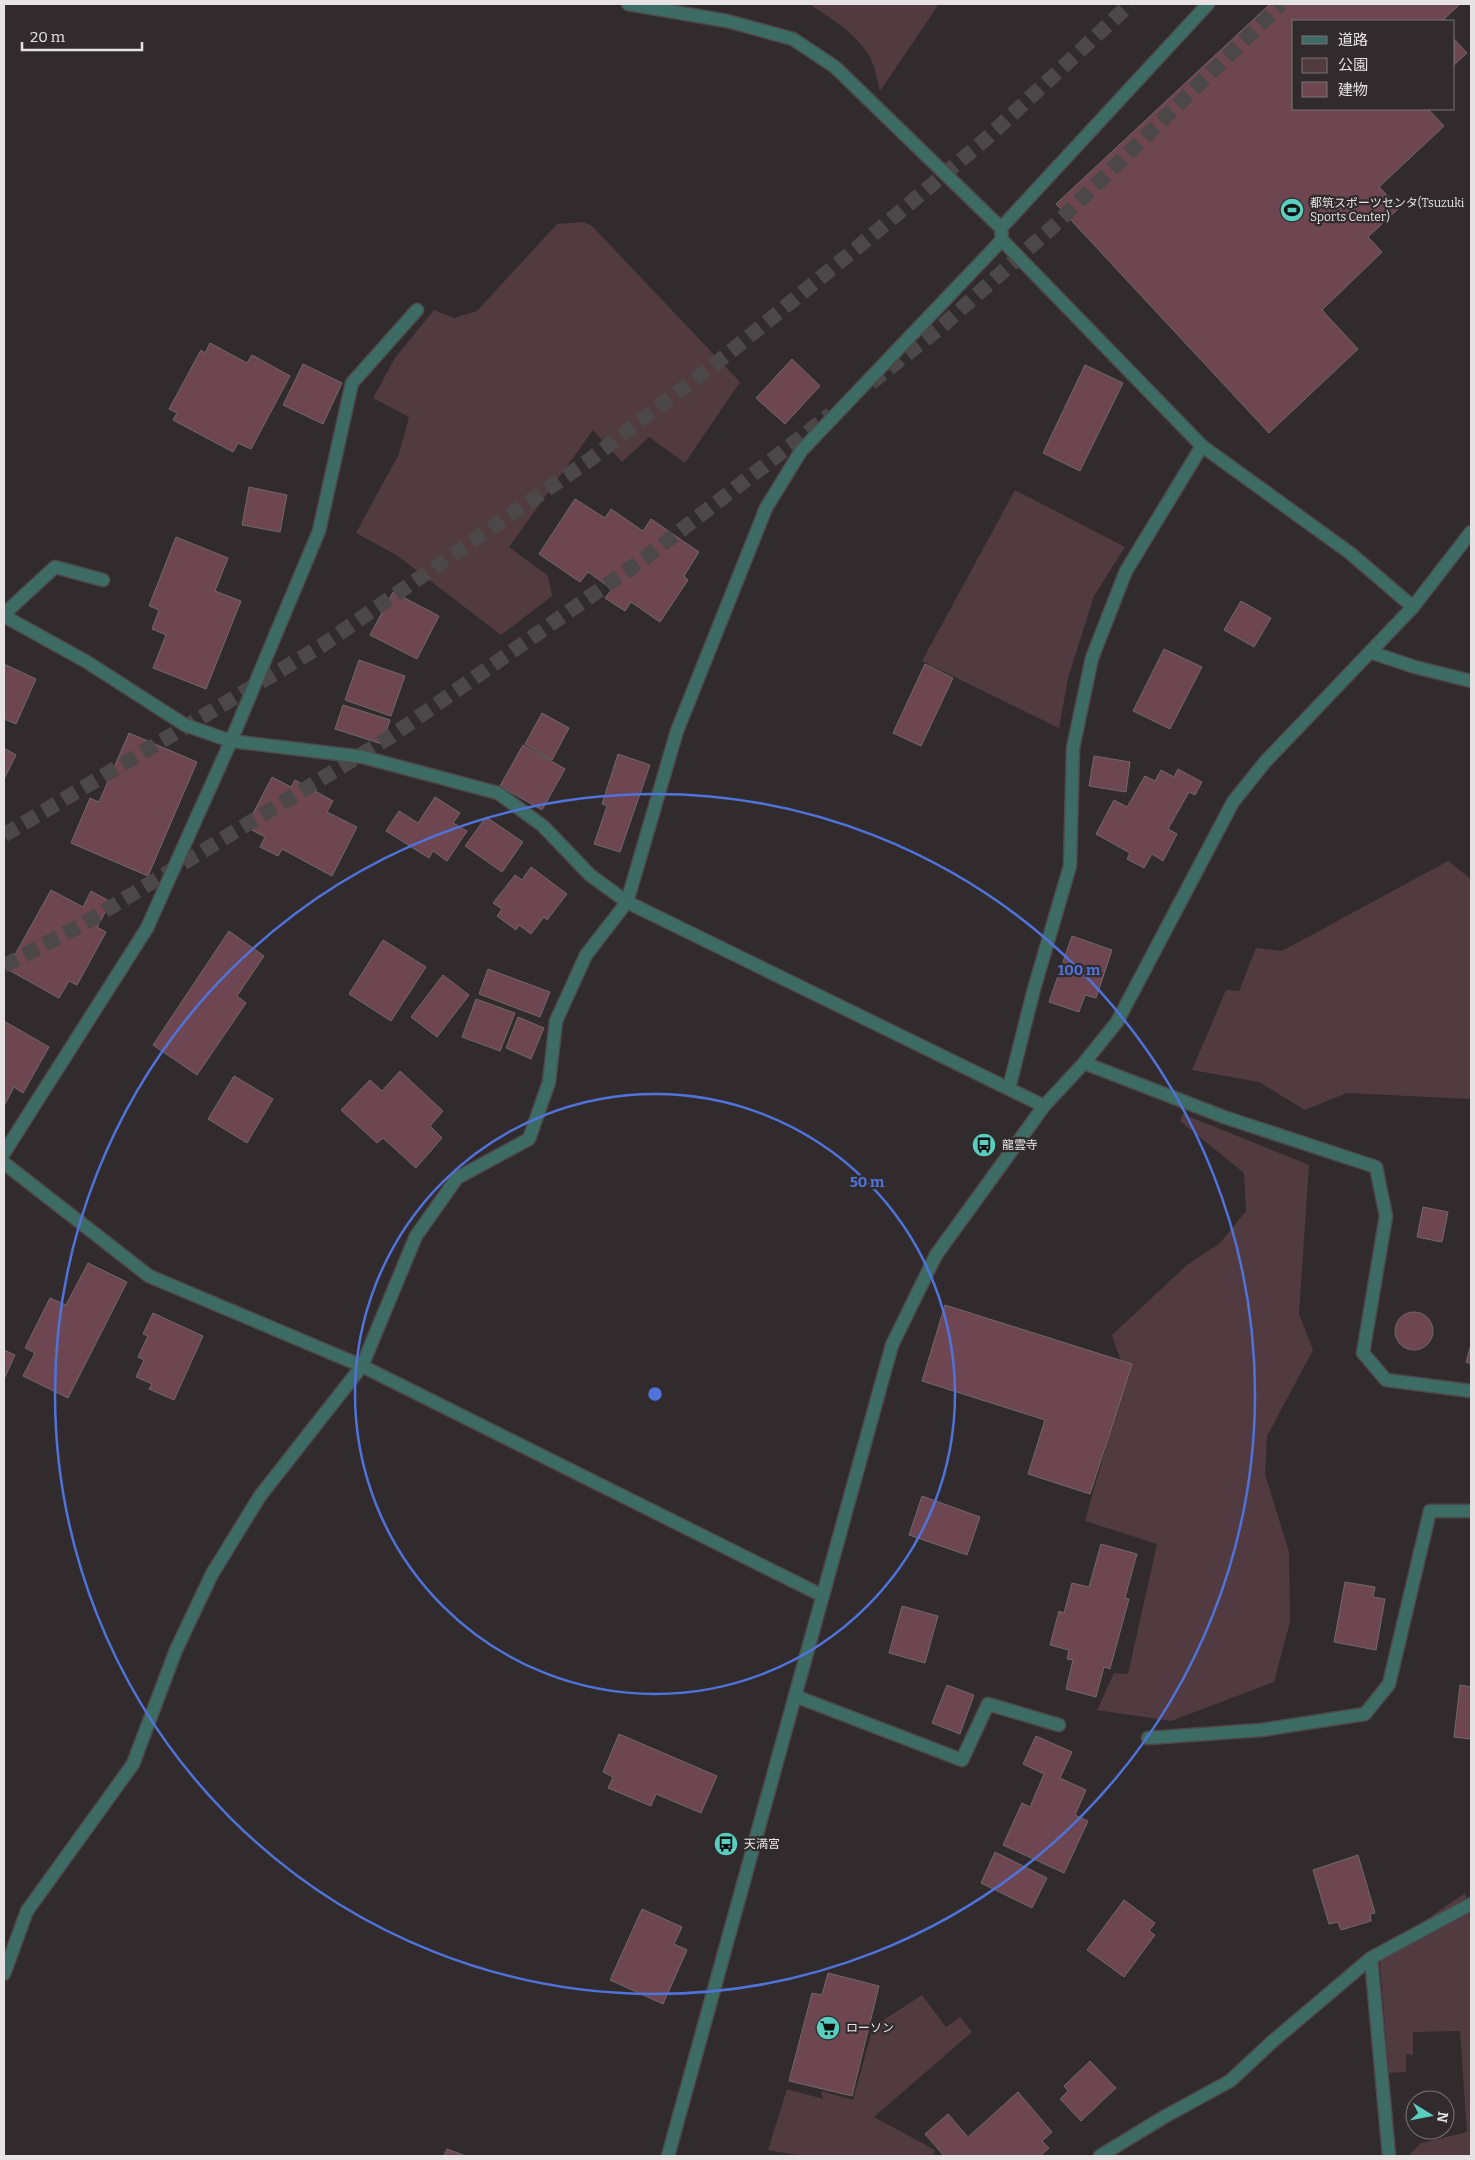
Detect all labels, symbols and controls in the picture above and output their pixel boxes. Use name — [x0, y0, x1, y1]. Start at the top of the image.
scale bar — [22, 20, 142, 52]
legend — [1292, 20, 1455, 110]
text: 20 m — [30, 28, 66, 46]
text: 道路 — [1338, 31, 1368, 49]
text: 公園 — [1338, 56, 1368, 74]
text: 建物 — [1338, 81, 1368, 99]
place label: 都筑スポーツセンタ(Tsuzuki Sports Center) — [1310, 195, 1465, 224]
sports icon: 都筑スポーツセンタ(Tsuzuki Sports Center) — [1279, 197, 1305, 223]
text: 100 m — [1058, 961, 1101, 979]
bus stop icon: 龍雲寺 — [971, 1132, 997, 1158]
place label: 龍雲寺 — [1002, 1138, 1038, 1152]
text: 50 m — [850, 1173, 885, 1191]
centre of rings — [646, 1385, 664, 1403]
bus stop icon: 天満宮 — [713, 1831, 739, 1857]
place label: 天満宮 — [744, 1837, 780, 1851]
supermarket icon: ローソン — [815, 2015, 841, 2041]
place label: ローソン — [846, 2021, 894, 2035]
north arrow — [1405, 2090, 1455, 2140]
text: N — [1433, 2110, 1452, 2124]

